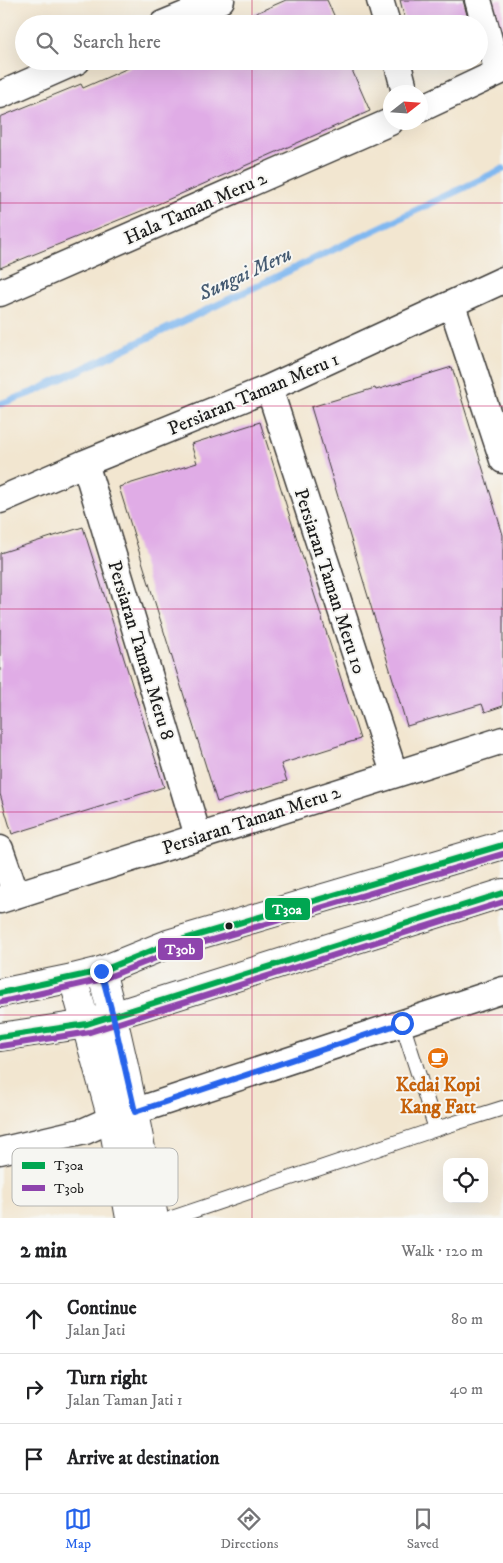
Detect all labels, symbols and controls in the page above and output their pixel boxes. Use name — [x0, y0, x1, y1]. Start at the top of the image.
search box — [15, 15, 488, 70]
icon: search — [33, 29, 61, 57]
text: Search here — [73, 31, 161, 54]
north arrow — [383, 85, 428, 130]
street label: Hala Taman Meru 2 — [121, 166, 271, 250]
water label: Sungai Meru — [194, 242, 296, 307]
street label: Persiaran Taman Meru 1 — [165, 348, 343, 441]
street label: Persiaran Taman Meru 10 — [289, 486, 370, 677]
street label: Persiaran Taman Meru 8 — [102, 558, 179, 743]
street label: Persiaran Taman Meru 2 — [160, 781, 344, 860]
line badge: T30a — [264, 897, 311, 921]
text: T30a — [271, 901, 303, 919]
unlabelled marker — [224, 921, 234, 931]
line badge: T30b — [157, 937, 204, 961]
text: T30b — [164, 941, 195, 959]
route end — [90, 960, 113, 983]
route start — [391, 1012, 414, 1035]
cafe icon: Kedai Kopi Kang Fatt — [426, 1046, 450, 1070]
place label: Kedai Kopi Kang Fatt — [396, 1074, 480, 1119]
legend — [12, 1148, 178, 1206]
text: T30a — [54, 1157, 83, 1175]
map controls — [443, 1158, 488, 1203]
button: locate — [443, 1158, 488, 1203]
text: T30b — [54, 1180, 84, 1198]
text: 2 min — [20, 1238, 67, 1264]
text: Walk · 120 m — [401, 1241, 483, 1261]
text: Continue — [67, 1297, 137, 1320]
icon: ahead — [20, 1305, 48, 1333]
text: 80 m — [451, 1309, 483, 1329]
text: Jalan Jati — [67, 1320, 125, 1340]
text: Turn right — [67, 1367, 147, 1390]
icon: right — [20, 1375, 48, 1403]
text: 40 m — [450, 1379, 483, 1399]
text: Jalan Taman Jati 1 — [67, 1390, 183, 1410]
icon: arrive — [20, 1445, 48, 1473]
text: Arrive at destination — [67, 1447, 219, 1470]
tab: Map — [64, 1505, 92, 1553]
tab: Directions — [220, 1505, 278, 1553]
tab: Saved — [407, 1505, 439, 1553]

